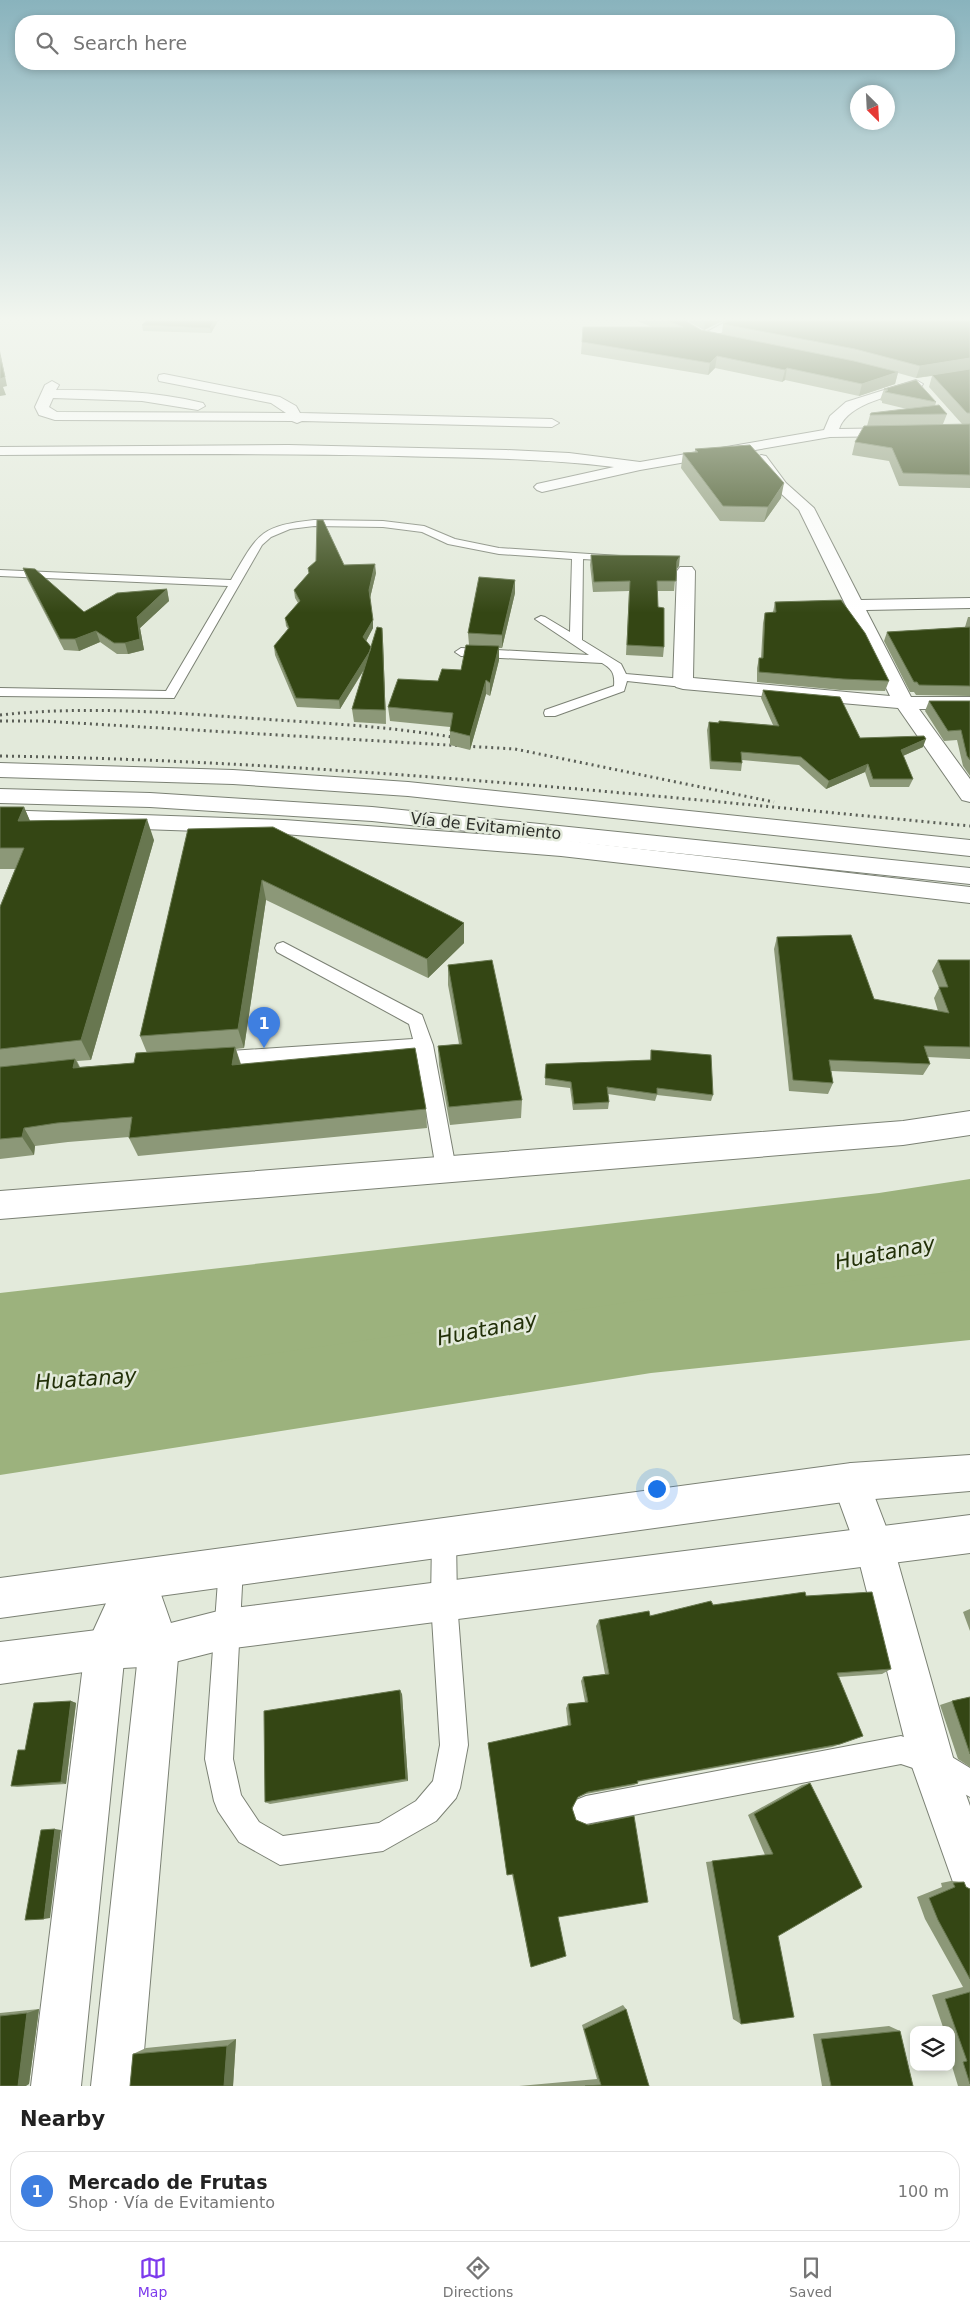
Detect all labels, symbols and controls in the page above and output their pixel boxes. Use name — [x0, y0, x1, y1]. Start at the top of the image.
search box — [15, 15, 955, 70]
icon: search — [33, 29, 61, 57]
text: Search here — [73, 32, 187, 54]
north arrow — [850, 85, 895, 130]
street label: Vía de Evitamiento — [410, 809, 562, 843]
pin: 1 — [248, 1007, 280, 1048]
water label: Huatanay — [833, 1231, 938, 1274]
water label: Huatanay — [435, 1307, 540, 1350]
water label: Huatanay — [34, 1363, 138, 1395]
your location — [644, 1476, 670, 1502]
map controls — [910, 2026, 955, 2071]
button: layers — [910, 2026, 955, 2071]
text: Nearby — [20, 2107, 105, 2131]
text: Mercado de Frutas — [68, 2171, 268, 2193]
text: 1 — [31, 2182, 43, 2201]
text: 100 m — [898, 2182, 949, 2201]
text: Shop · Vía de Evitamiento — [68, 2193, 275, 2212]
tab: Map — [138, 2254, 167, 2300]
tab: Directions — [443, 2254, 513, 2300]
tab: Saved — [789, 2254, 832, 2300]

